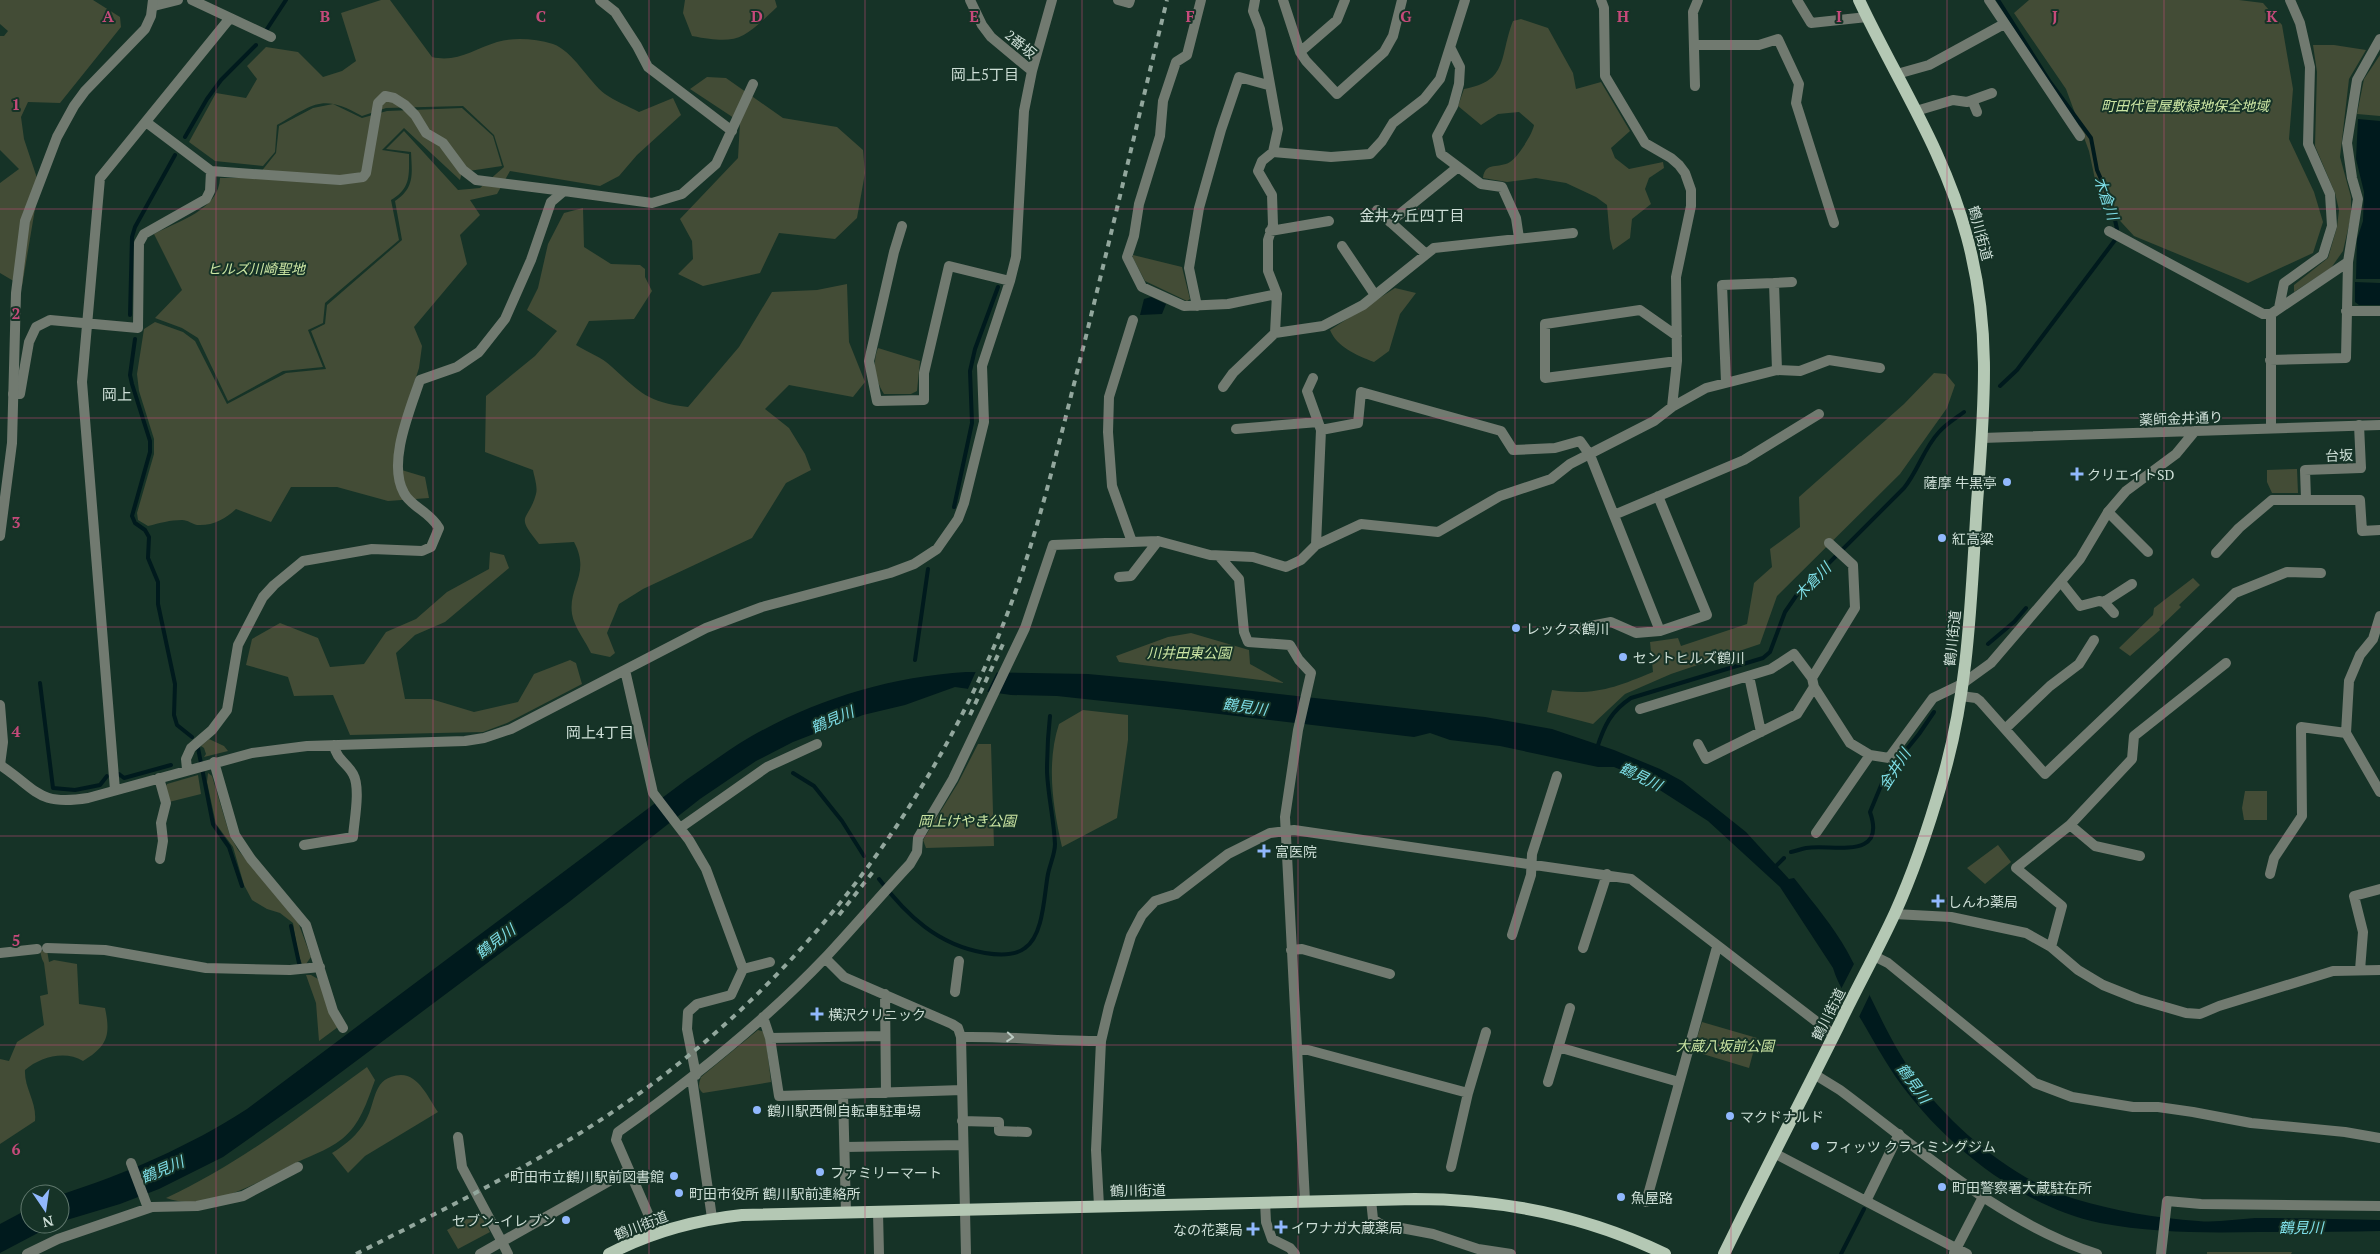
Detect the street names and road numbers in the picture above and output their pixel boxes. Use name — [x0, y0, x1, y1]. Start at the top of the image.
street label: 2番坂 — [1001, 25, 1041, 63]
street label: 鶴川街道 — [1965, 203, 1997, 263]
street label: 薬師金井通り — [2139, 407, 2223, 429]
street label: 台坂 — [2325, 445, 2353, 465]
street label: 鶴川街道 — [1940, 609, 1964, 667]
street label: 鶴川街道 — [1807, 985, 1849, 1043]
street label: 鶴川街道 — [1110, 1180, 1166, 1200]
street label: 鶴川街道 — [611, 1206, 671, 1244]

